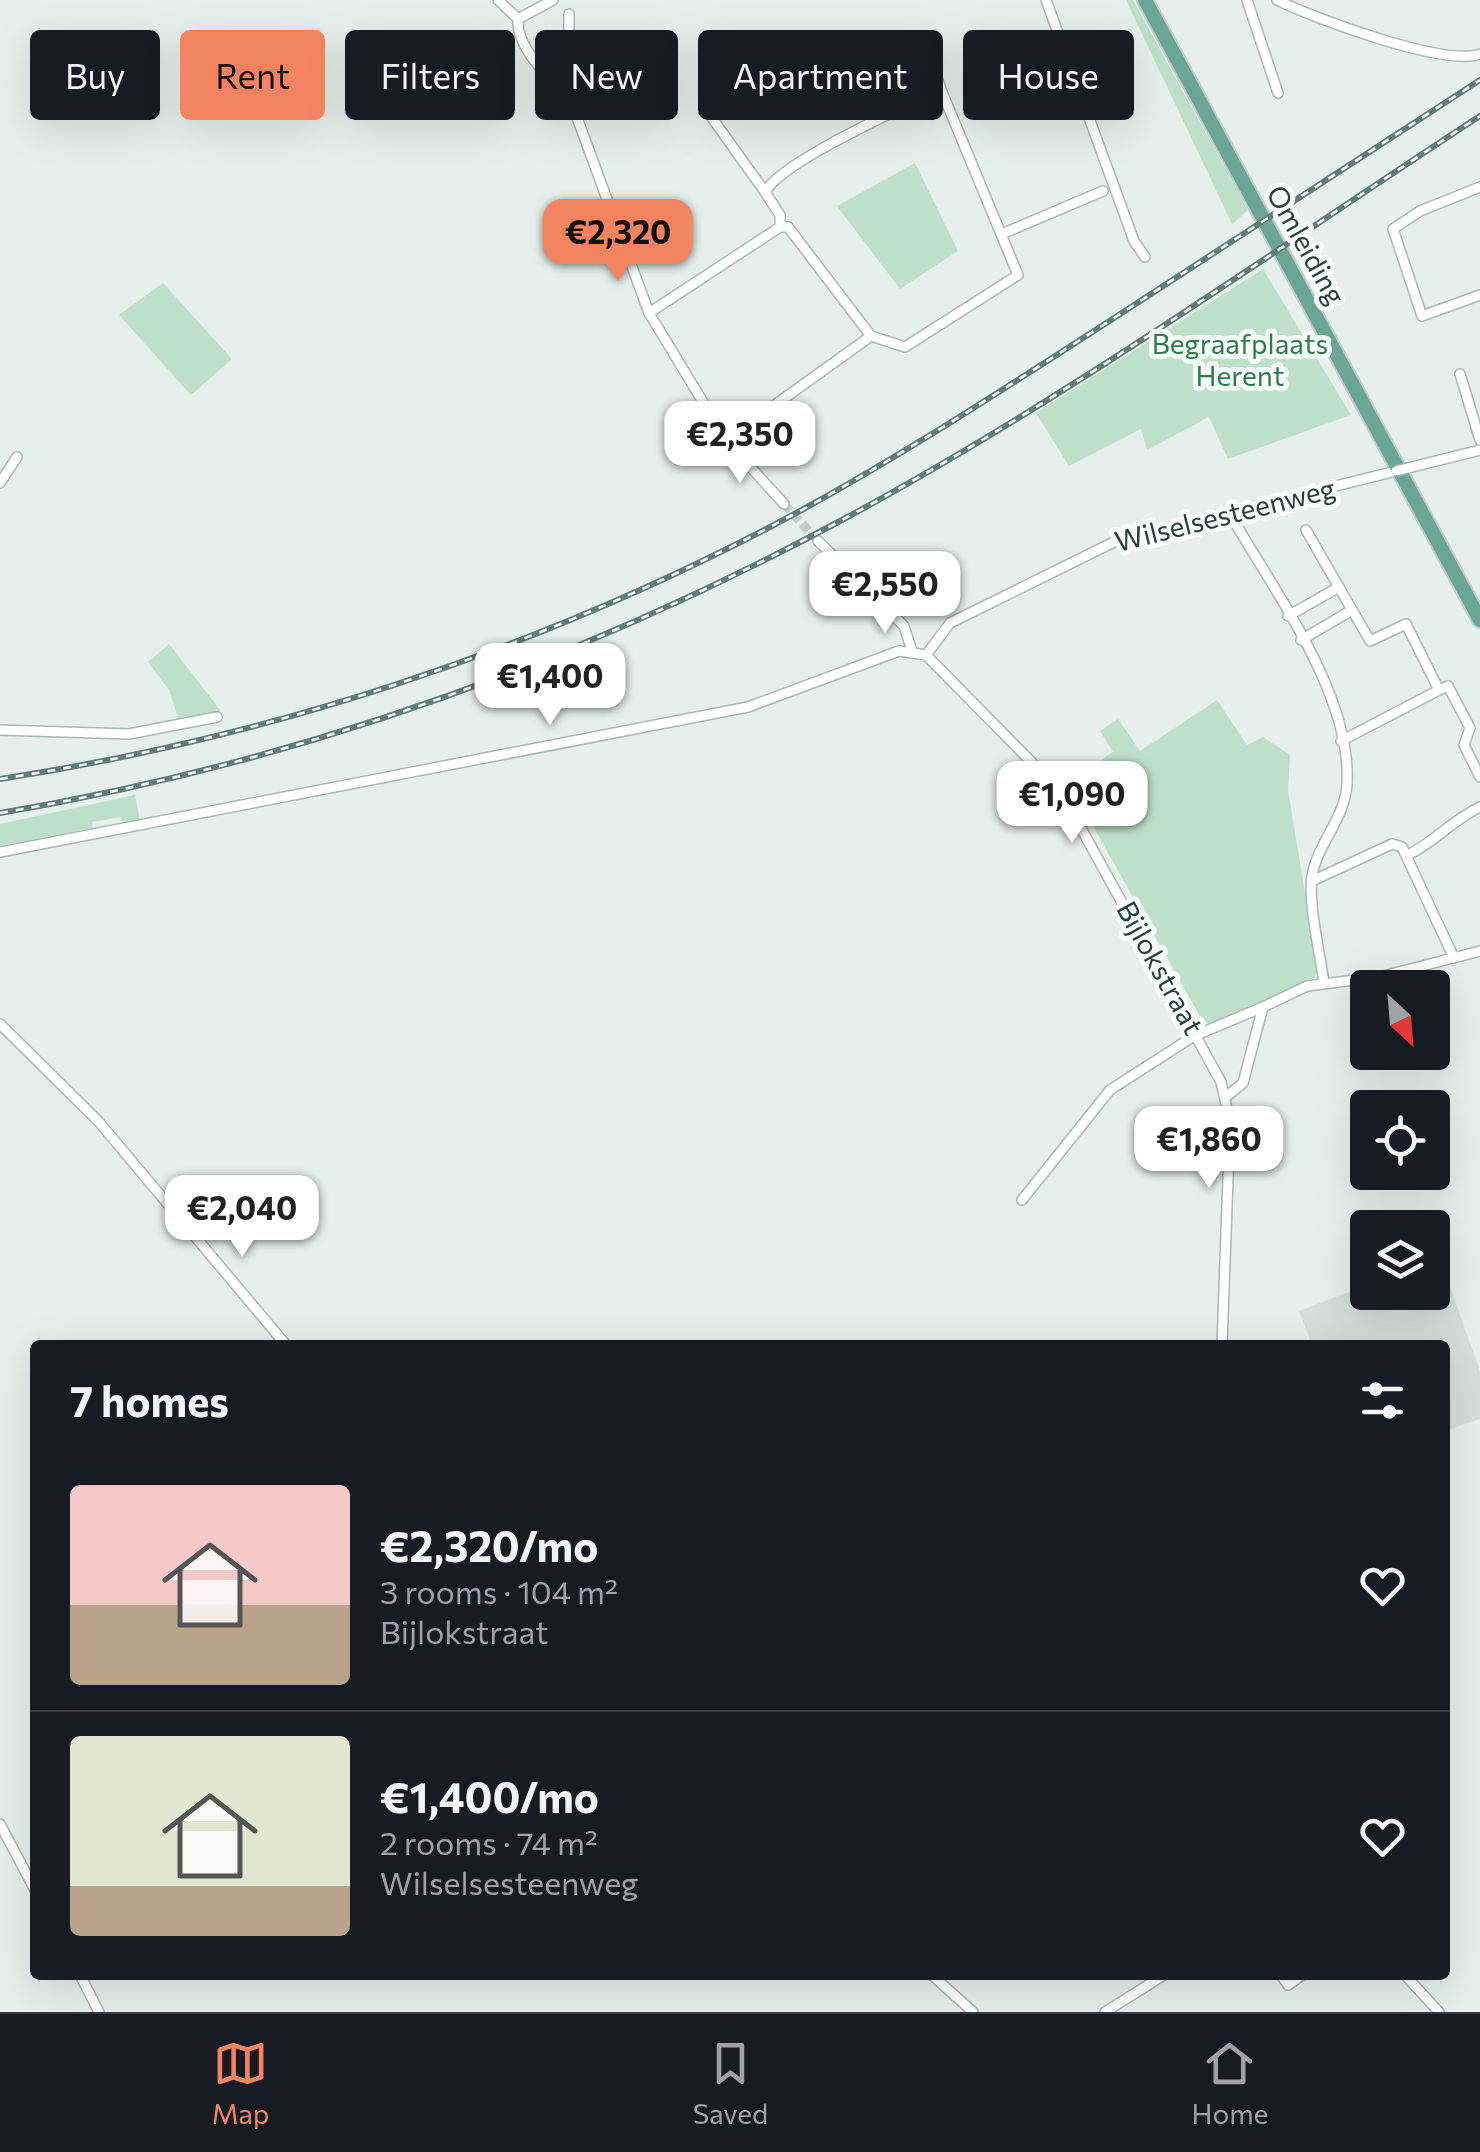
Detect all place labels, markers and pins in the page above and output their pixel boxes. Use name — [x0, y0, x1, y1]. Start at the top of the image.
pin: €2,320 — [537, 199, 699, 284]
pin: €2,350 — [659, 401, 821, 486]
pin: €2,550 — [804, 551, 966, 636]
pin: €1,400 — [469, 643, 631, 728]
pin: €1,090 — [991, 761, 1153, 846]
pin: €1,860 — [1128, 1106, 1290, 1191]
pin: €2,040 — [161, 1175, 323, 1260]

